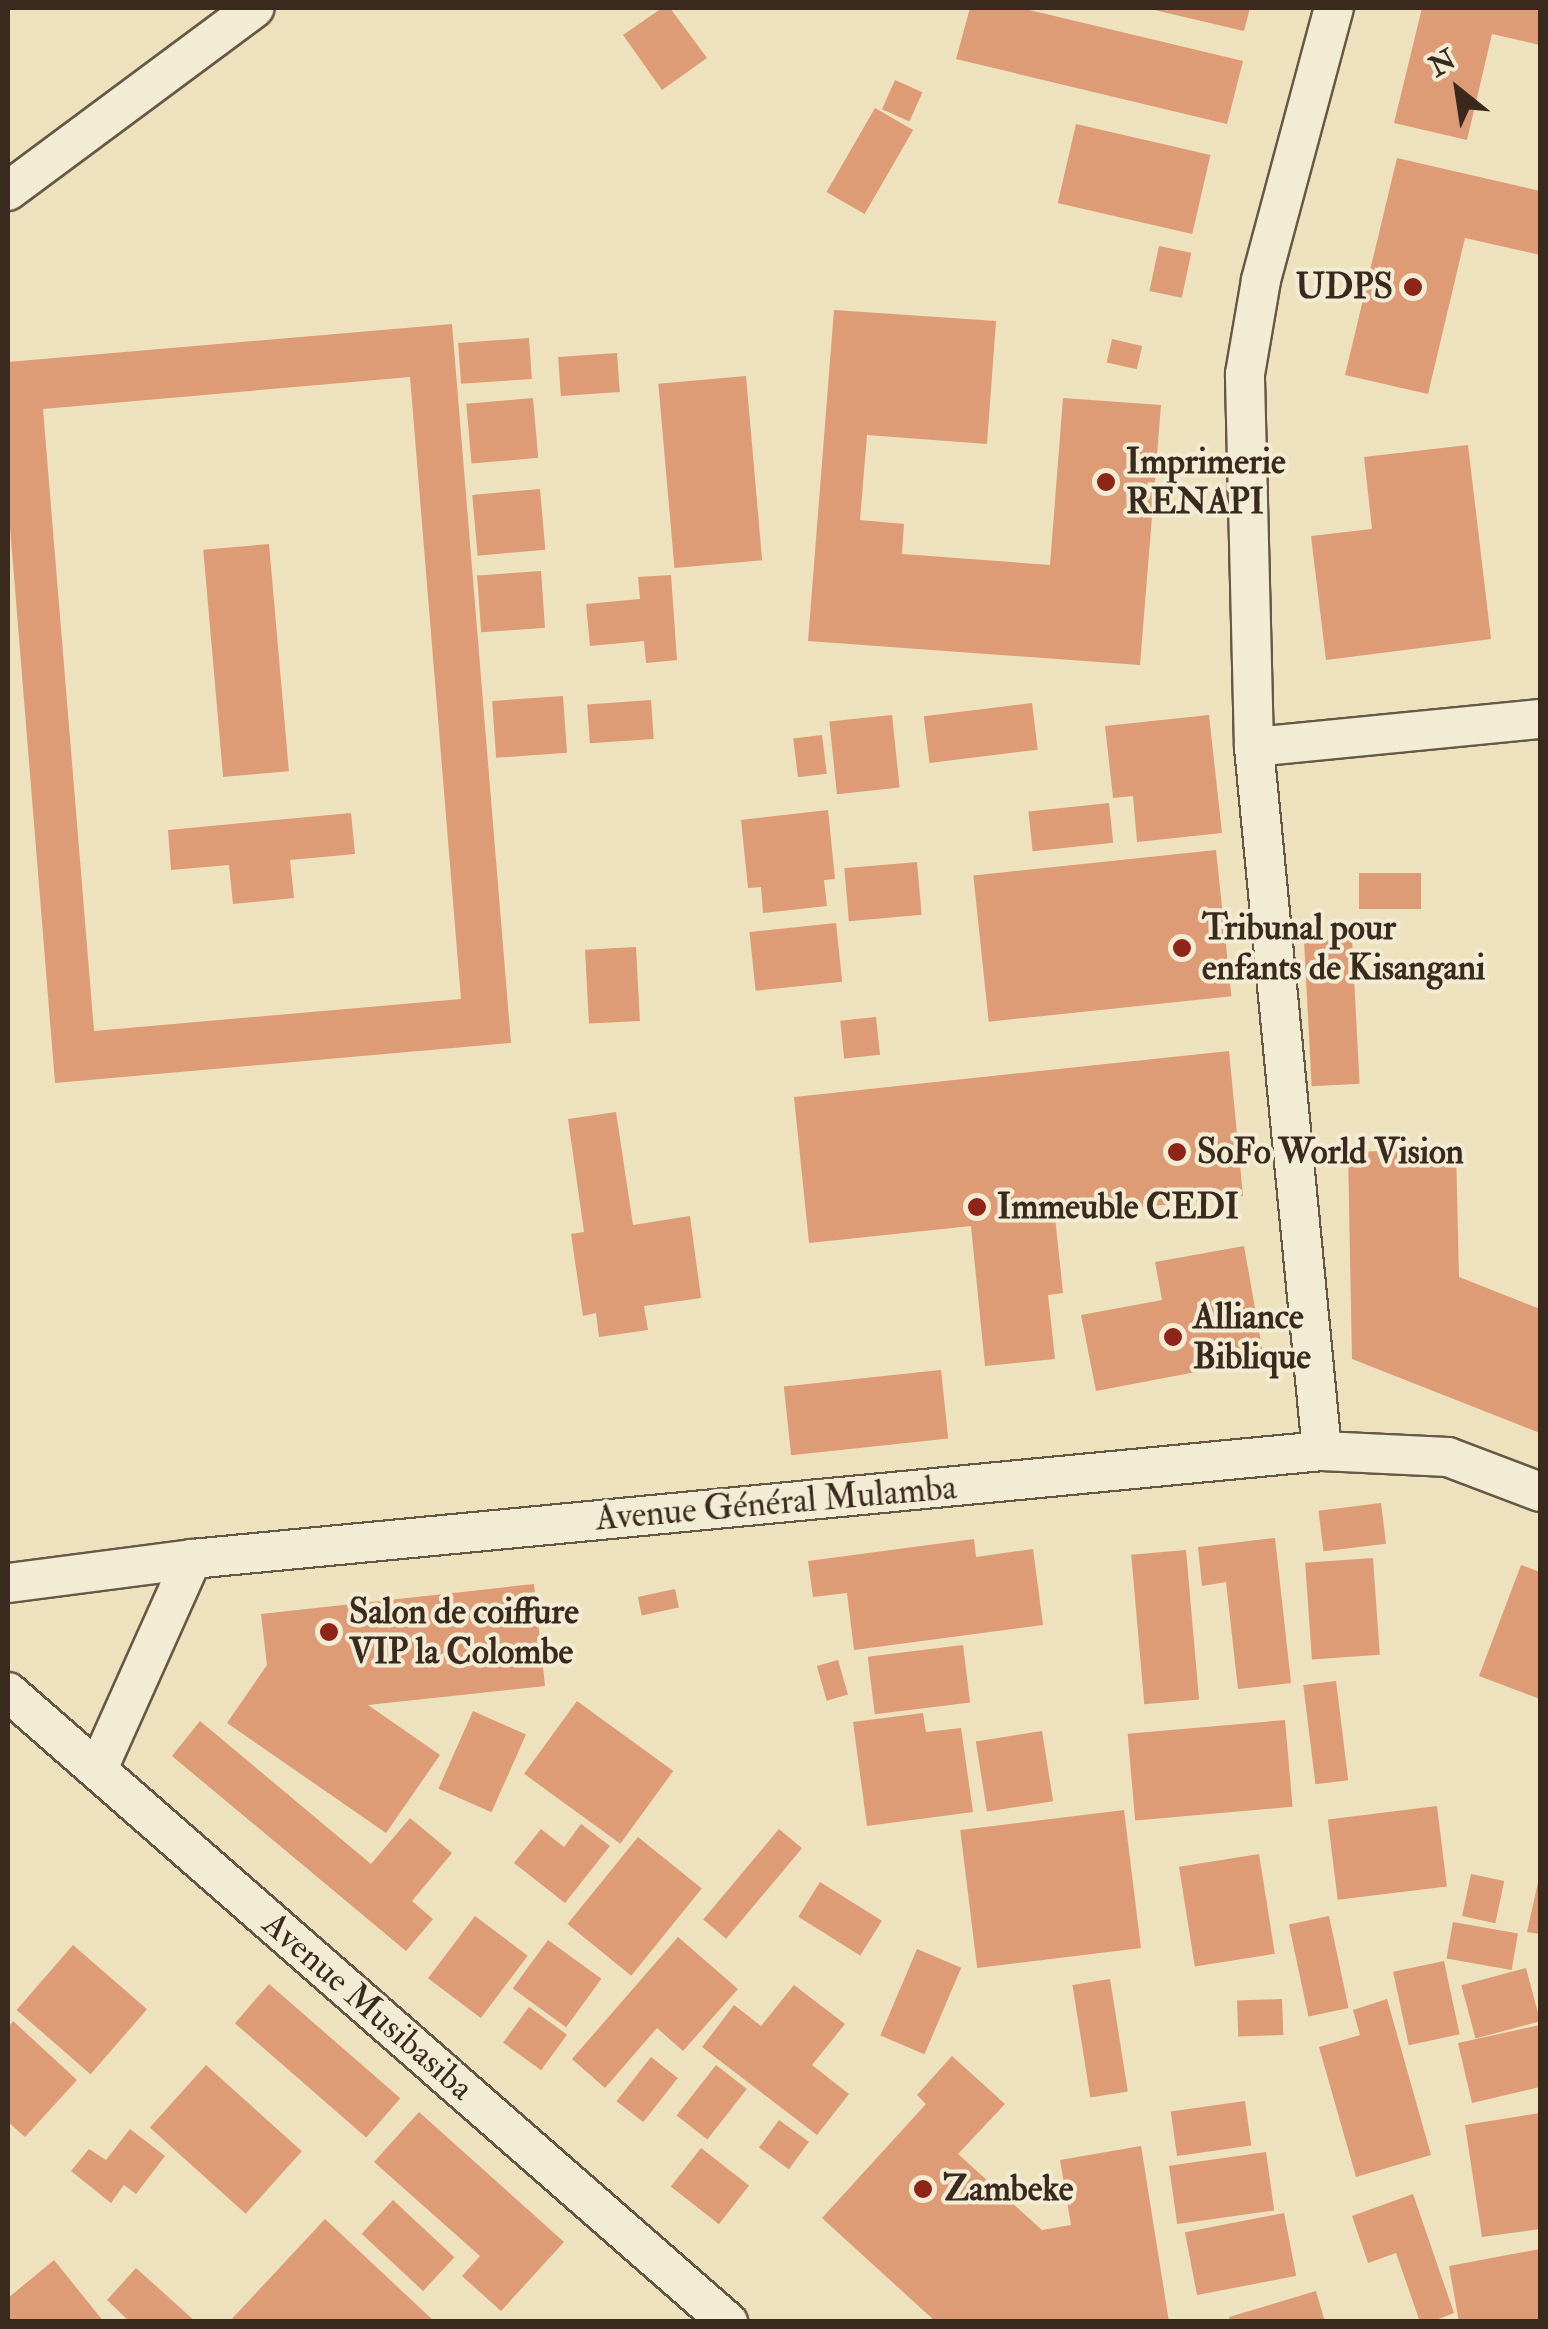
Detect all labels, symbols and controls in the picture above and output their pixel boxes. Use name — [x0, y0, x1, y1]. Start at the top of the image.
north arrow — [1408, 40, 1508, 140]
text: N — [1423, 42, 1462, 85]
place label: UDPS — [1296, 266, 1393, 308]
marker: UDPS — [1402, 276, 1424, 298]
place label: Imprimerie RENAPI — [1126, 441, 1286, 523]
marker: Imprimerie RENAPI — [1095, 471, 1117, 493]
place label: Tribunal pour enfants de Kisangani — [1202, 907, 1485, 989]
marker: Tribunal pour enfants de Kisangani — [1171, 937, 1193, 959]
place label: SoFo World Vision — [1197, 1131, 1464, 1173]
marker: SoFo World Vision — [1166, 1141, 1188, 1163]
place label: Immeuble CEDI — [997, 1186, 1239, 1228]
marker: Immeuble CEDI — [966, 1196, 988, 1218]
place label: Alliance Biblique — [1193, 1296, 1311, 1378]
marker: Alliance Biblique — [1162, 1326, 1184, 1348]
street label: Avenue Général Mulamba — [594, 1466, 958, 1540]
place label: Salon de coiffure VIP la Colombe — [349, 1591, 579, 1673]
marker: Salon de coiffure VIP la Colombe — [318, 1621, 340, 1643]
street label: Avenue Musibasiba — [254, 1903, 482, 2109]
place label: Zambeke — [943, 2168, 1073, 2210]
marker: Zambeke — [912, 2178, 934, 2200]

